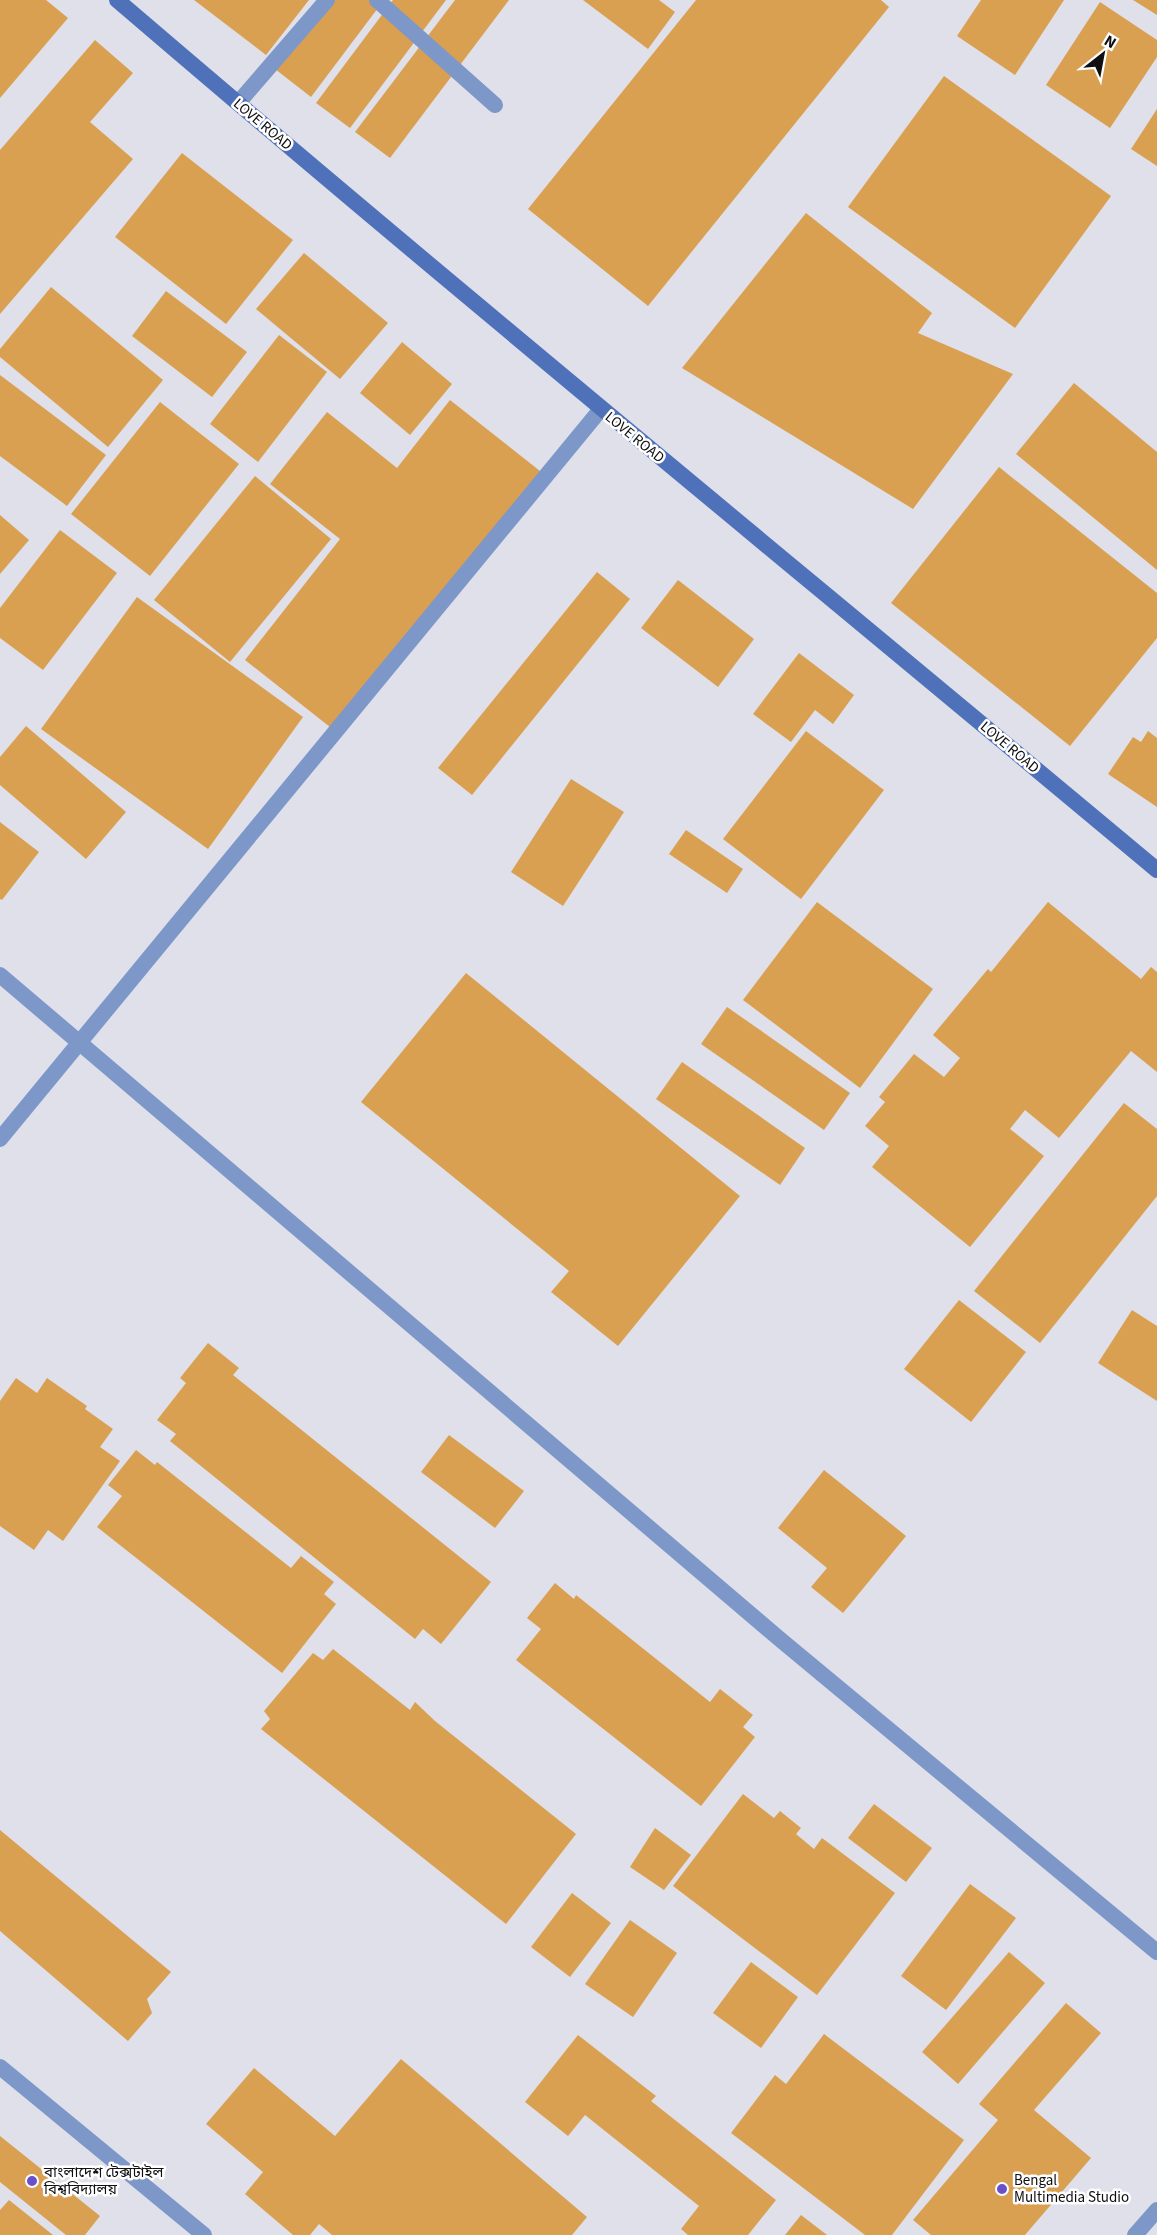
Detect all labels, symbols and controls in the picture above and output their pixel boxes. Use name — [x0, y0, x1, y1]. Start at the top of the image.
north arrow — [1073, 24, 1133, 84]
text: N — [1100, 30, 1120, 54]
street label: LOVE ROAD — [229, 94, 297, 155]
street label: LOVE ROAD — [600, 407, 669, 468]
street label: LOVE ROAD — [976, 717, 1044, 778]
place label: বাংলাদেশ টেক্সটাইল বিশ্ববিদ্যালয় — [43, 2162, 165, 2200]
place label: Bengal Multimedia Studio — [1014, 2170, 1129, 2208]
marker: বাংলাদেশ টেক্সটাইল বিশ্ববিদ্যালয় — [25, 2174, 39, 2188]
marker: Bengal Multimedia Studio — [995, 2182, 1009, 2196]

